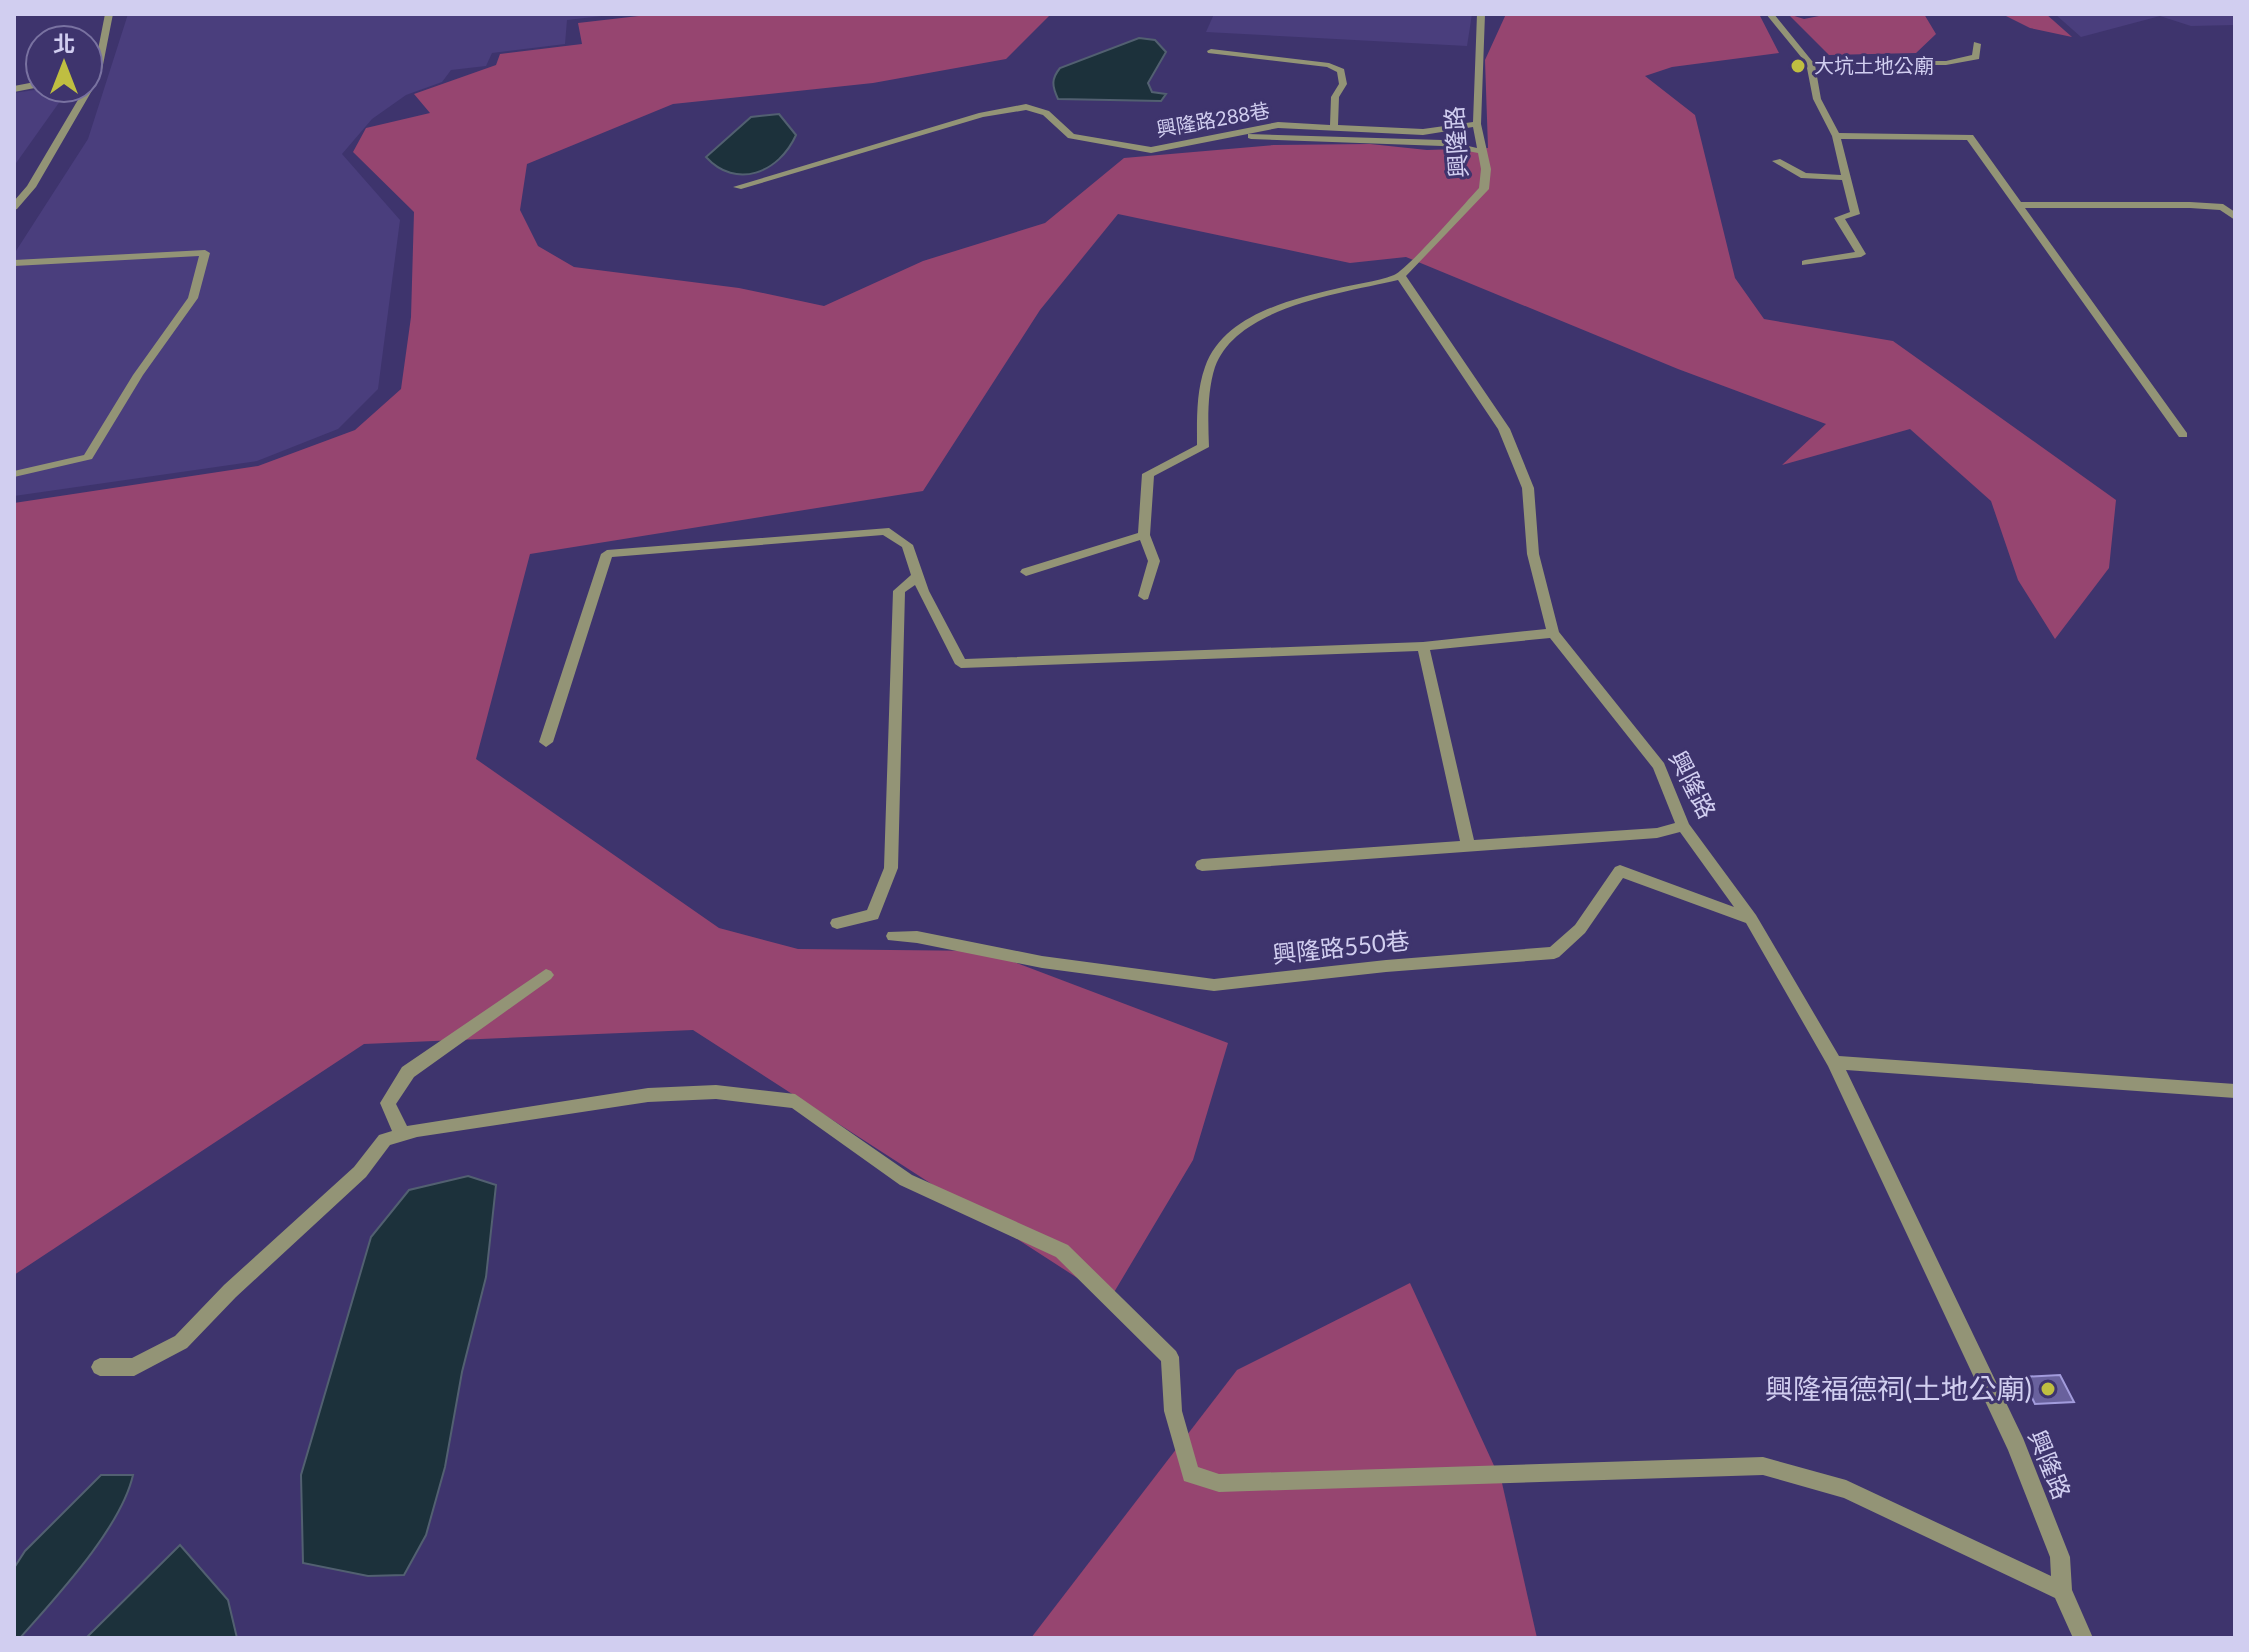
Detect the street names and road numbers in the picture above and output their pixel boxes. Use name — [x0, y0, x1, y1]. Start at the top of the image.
street label: 興隆路288巷 — [1154, 97, 1271, 141]
street label: 興隆路 — [1439, 105, 1472, 179]
street label: 興隆路 — [1664, 746, 1723, 823]
street label: 興隆路550巷 — [1271, 925, 1411, 968]
street label: 興隆路 — [2023, 1426, 2077, 1503]

